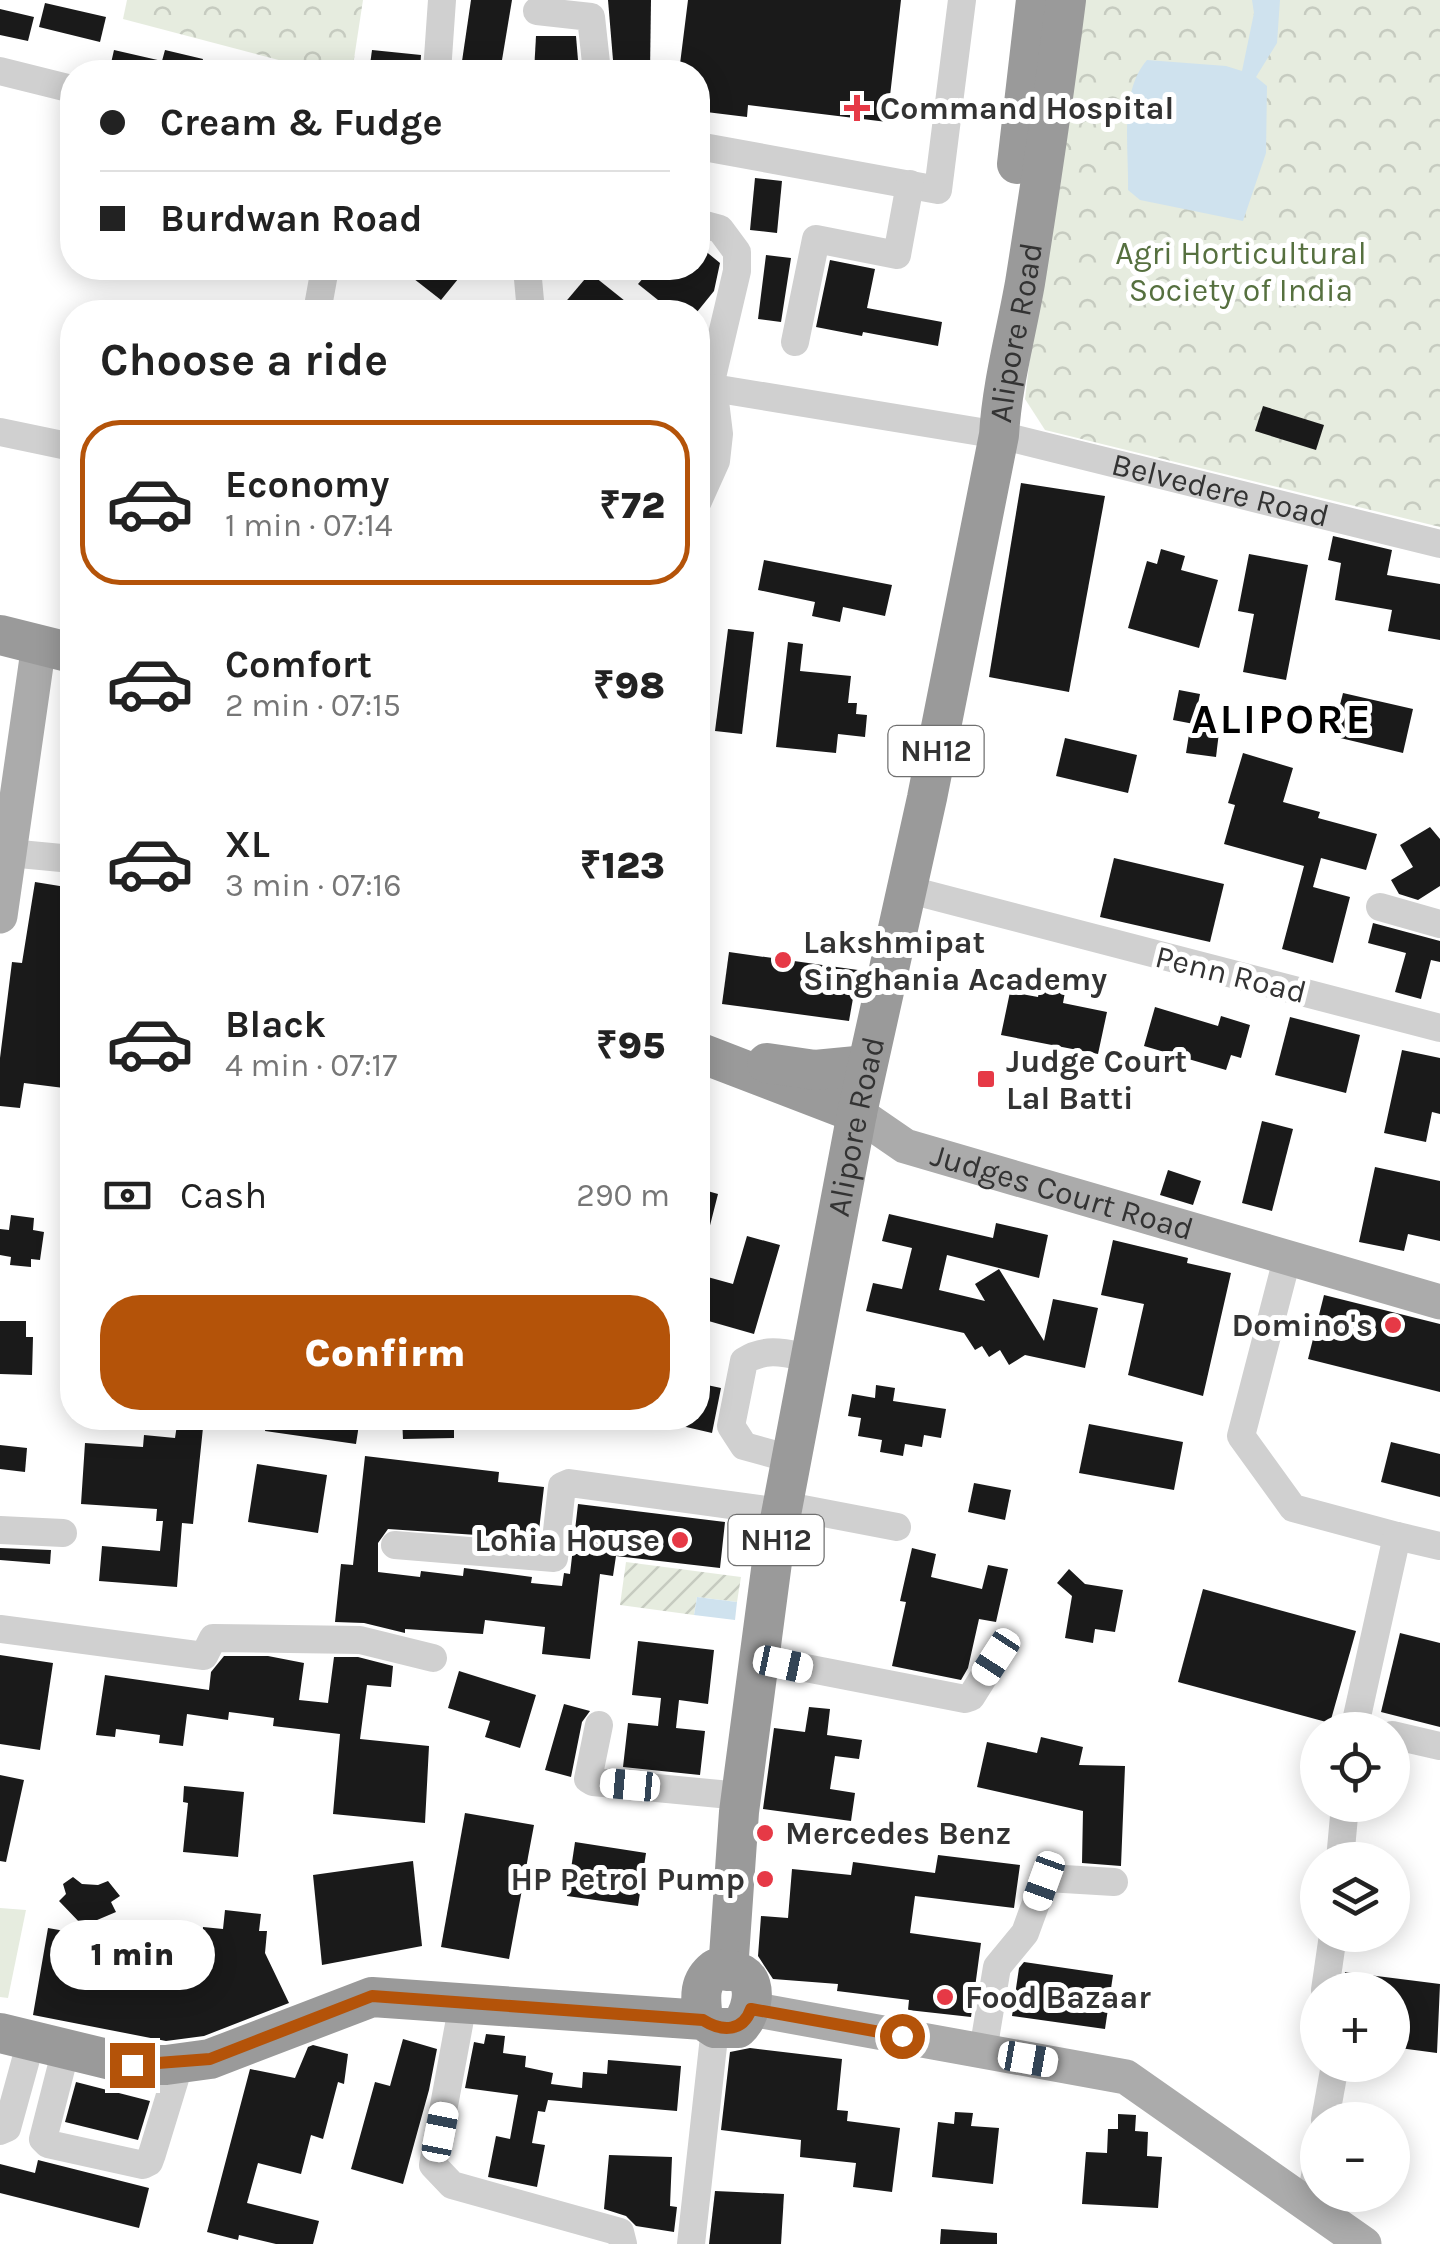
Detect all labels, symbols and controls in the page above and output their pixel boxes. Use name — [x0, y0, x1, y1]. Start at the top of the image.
place label: Command Hospital — [880, 90, 1174, 127]
marker: Command Hospital — [844, 95, 870, 121]
text: Cream & Fudge — [160, 100, 443, 145]
text: Burdwan Road — [160, 196, 423, 241]
park label: Agri Horticultural Society of India — [1115, 235, 1367, 309]
street label: Alipore Road — [982, 240, 1050, 425]
text: Choose a ride — [100, 334, 388, 386]
street label: Belvedere Road — [1108, 446, 1333, 535]
icon: car — [105, 458, 195, 548]
text: Economy — [225, 462, 389, 507]
text: ₹72 — [599, 483, 665, 528]
text: 1 min · 07:14 — [225, 507, 393, 544]
icon: car — [105, 638, 195, 728]
text: Comfort — [225, 642, 372, 687]
text: ₹98 — [593, 663, 665, 708]
text: 2 min · 07:15 — [225, 687, 401, 724]
district label: ALIPORE — [1191, 694, 1373, 744]
road number: NH12 — [888, 726, 984, 776]
icon: car — [105, 818, 195, 908]
text: XL — [225, 822, 270, 867]
text: ₹123 — [580, 843, 665, 888]
text: 3 min · 07:16 — [225, 867, 401, 904]
place label: Lakshmipat Singhania Academy — [803, 924, 1107, 998]
street label: Penn Road — [1152, 938, 1310, 1011]
marker: Lakshmipat Singhania Academy — [772, 949, 794, 971]
icon: car — [105, 998, 195, 1088]
text: Black — [225, 1002, 326, 1047]
text: ₹95 — [596, 1023, 665, 1068]
street label: Alipore Road — [820, 1033, 892, 1219]
place label: Judge Court Lal Batti — [1006, 1043, 1187, 1117]
text: 4 min · 07:17 — [225, 1047, 397, 1084]
marker: Judge Court Lal Batti — [975, 1068, 997, 1090]
street label: Judges Court Road — [926, 1137, 1198, 1248]
icon: cash — [100, 1168, 155, 1223]
text: Cash — [180, 1173, 267, 1218]
text: 290 m — [576, 1177, 670, 1214]
button: Confirm — [100, 1295, 670, 1410]
place label: Domino's — [1231, 1307, 1373, 1344]
marker: Domino's — [1382, 1314, 1404, 1336]
road number: NH12 — [728, 1515, 824, 1565]
place label: Lohia House — [474, 1522, 660, 1559]
marker: Lohia House — [669, 1529, 691, 1551]
car — [967, 1624, 1025, 1690]
car — [751, 1643, 815, 1685]
map controls — [1300, 1712, 1410, 2212]
button: locate — [1300, 1712, 1410, 1822]
car — [599, 1767, 661, 1803]
place label: Mercedes Benz — [785, 1815, 1011, 1852]
marker: Mercedes Benz — [754, 1822, 776, 1844]
button: layers — [1300, 1842, 1410, 1952]
car — [1020, 1848, 1068, 1914]
place label: HP Petrol Pump — [511, 1861, 745, 1898]
marker: HP Petrol Pump — [754, 1868, 776, 1890]
callout: 1 min — [49, 1920, 214, 1990]
text: 1 min — [91, 1936, 174, 1973]
button: + — [1300, 1972, 1410, 2082]
place label: Food Bazaar — [965, 1979, 1151, 2016]
marker: Food Bazaar — [934, 1986, 956, 2008]
route start — [880, 2014, 925, 2059]
car — [996, 2039, 1060, 2079]
route end — [110, 2043, 155, 2088]
car — [420, 2100, 460, 2164]
button: − — [1300, 2102, 1410, 2212]

